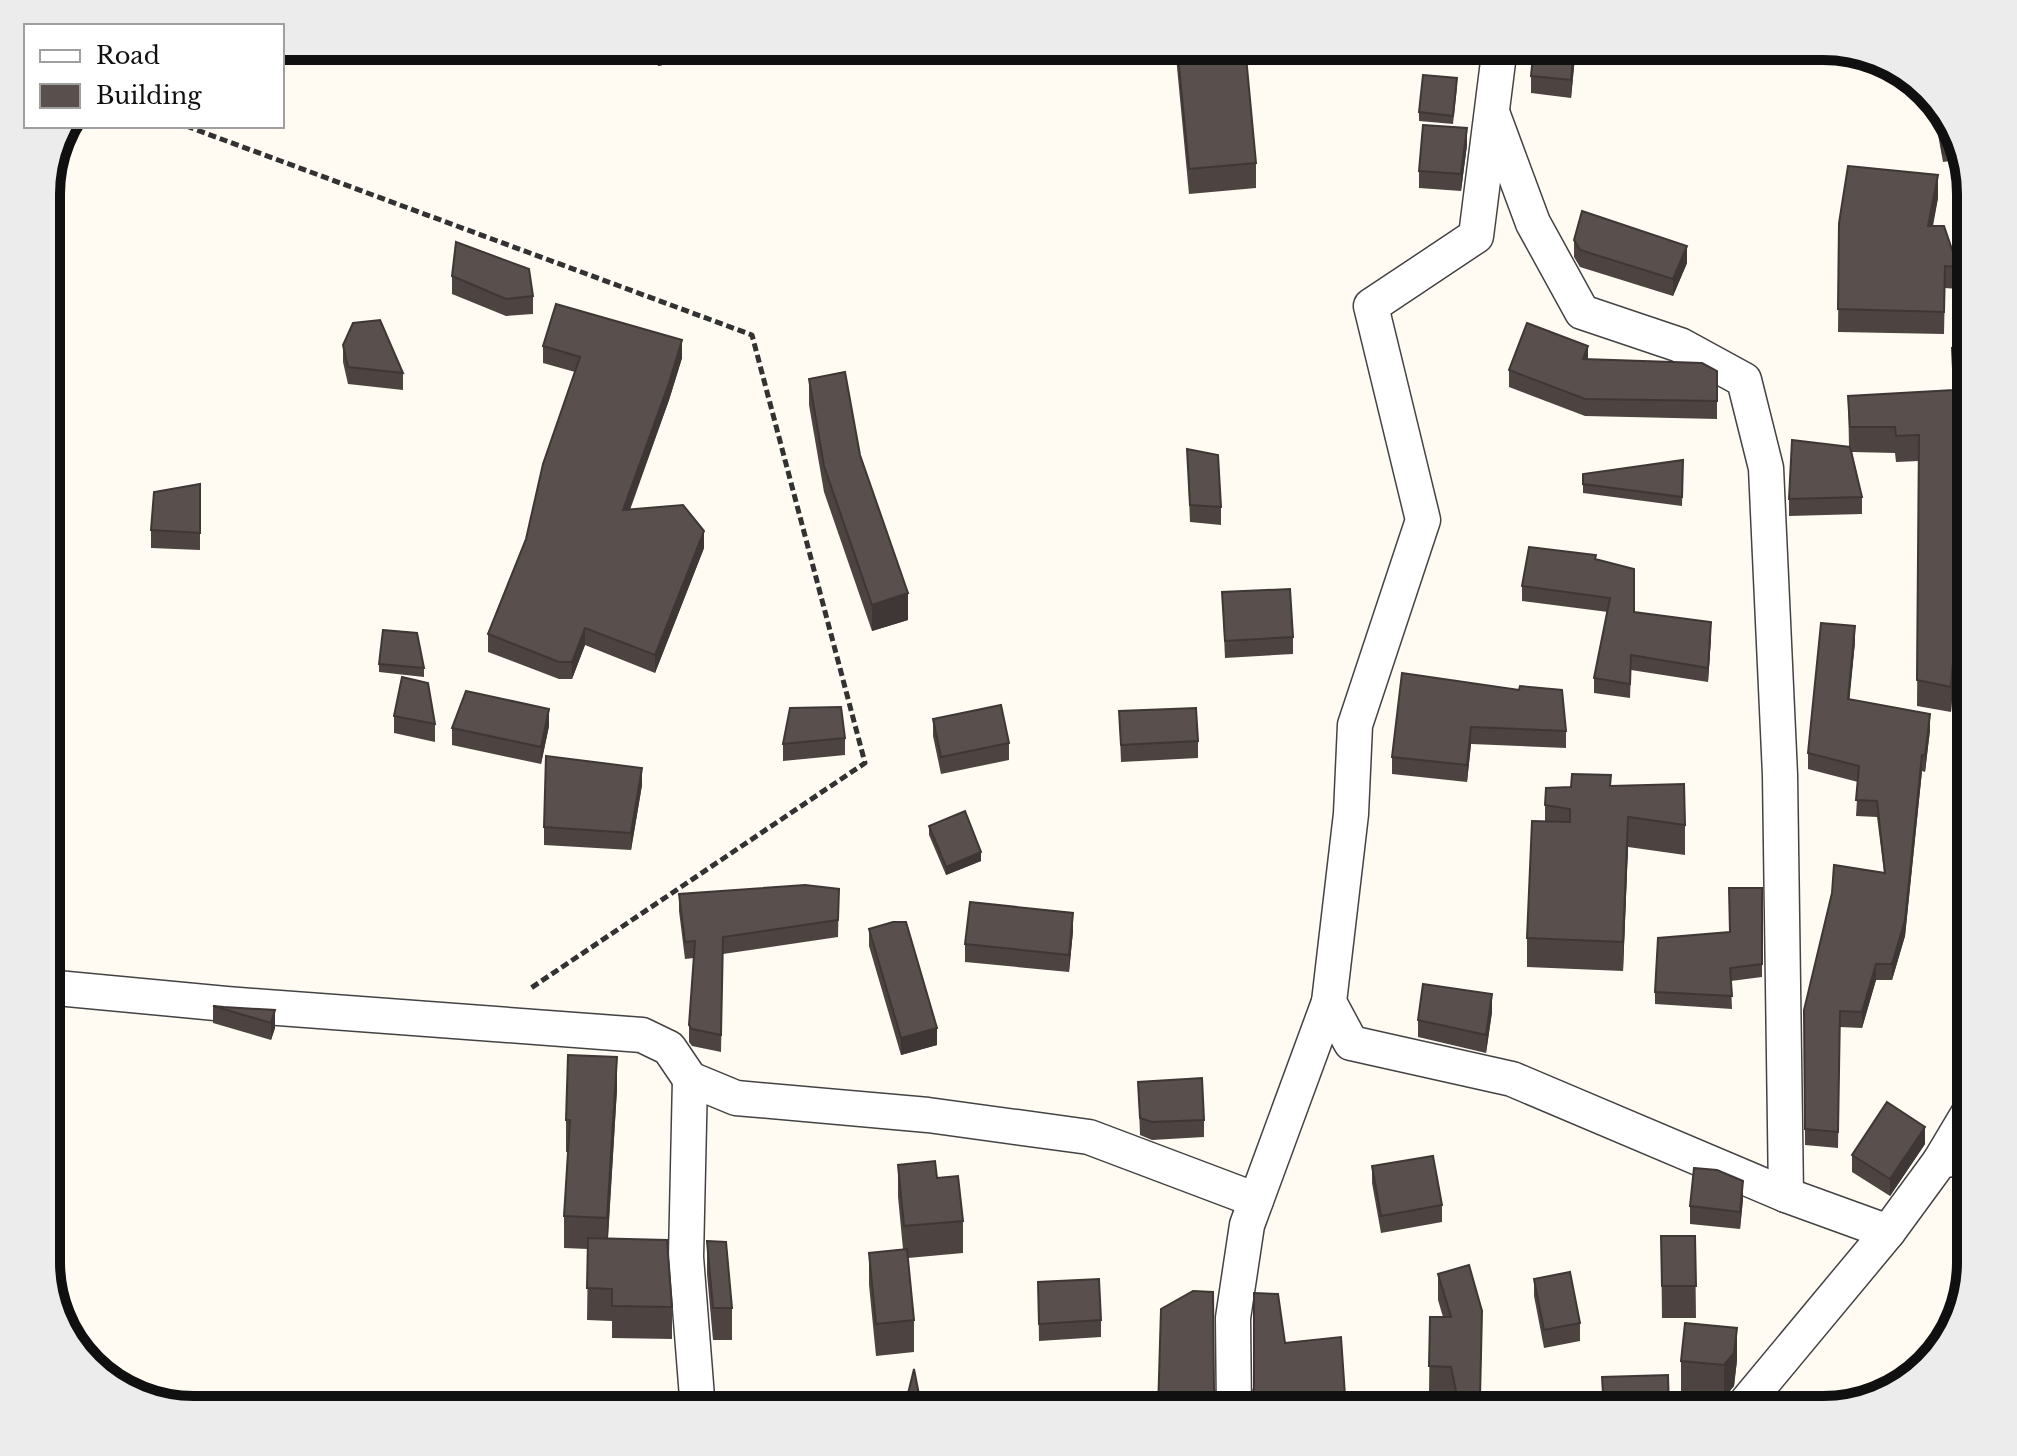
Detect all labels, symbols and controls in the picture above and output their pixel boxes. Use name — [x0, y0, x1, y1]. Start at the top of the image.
legend — [24, 24, 284, 128]
text: Road — [96, 41, 160, 70]
text: Building — [96, 81, 202, 110]

